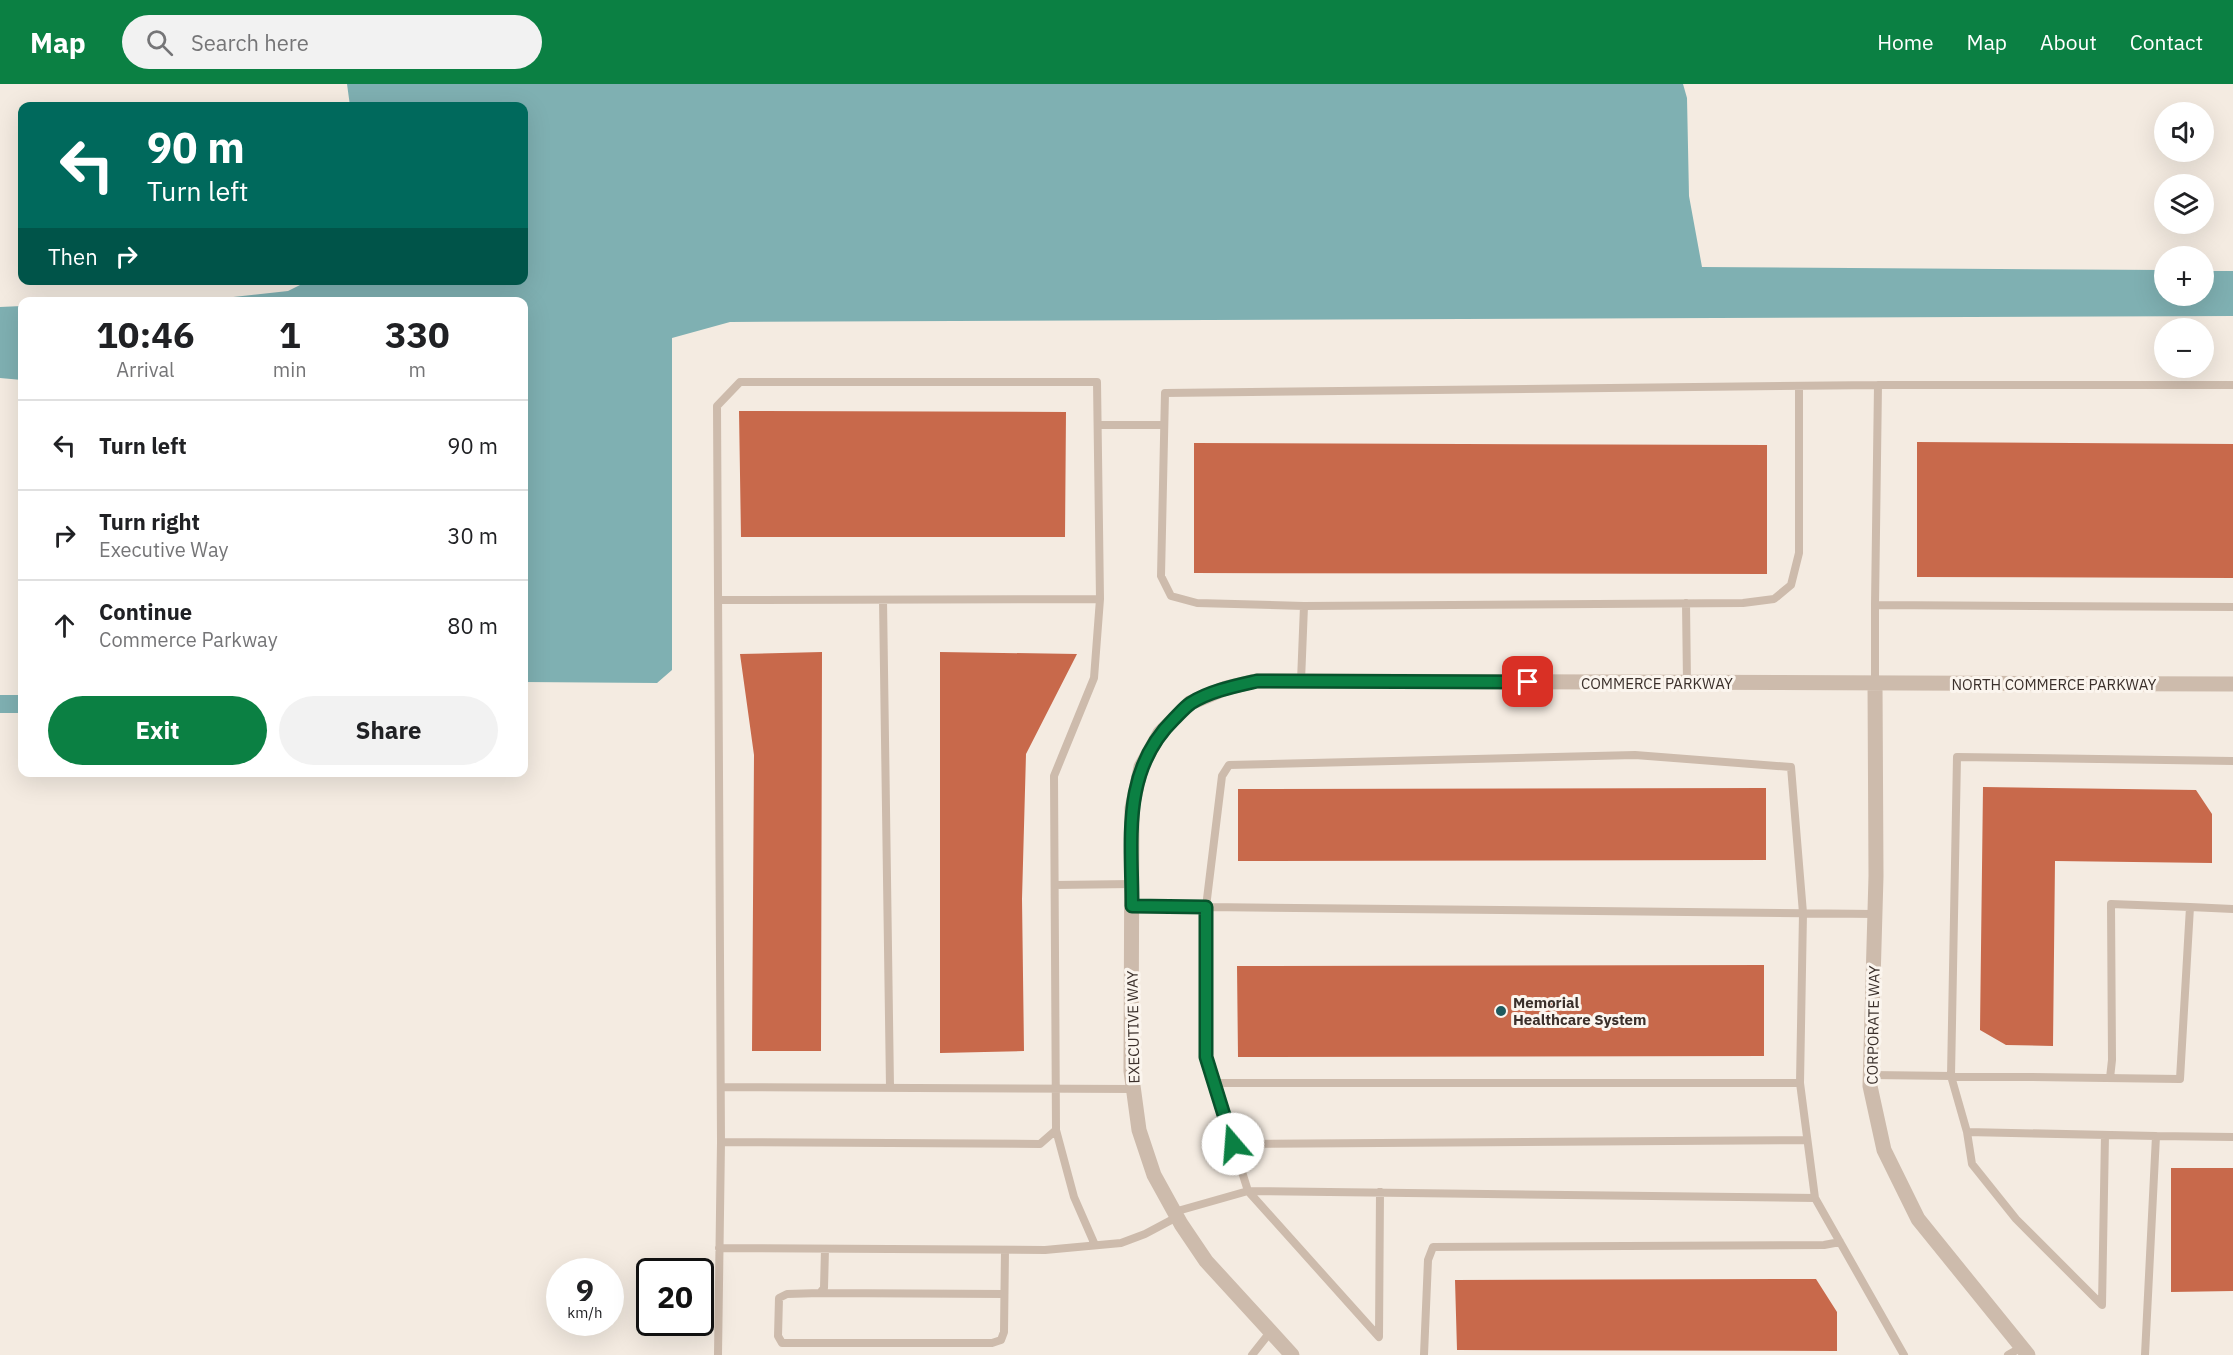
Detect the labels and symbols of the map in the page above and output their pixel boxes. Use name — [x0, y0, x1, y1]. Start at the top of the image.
pin — [1502, 656, 1553, 707]
street label: COMMERCE PARKWAY — [1581, 674, 1733, 693]
street label: NORTH COMMERCE PARKWAY — [1951, 675, 2157, 694]
street label: CORPORATE WAY — [1862, 965, 1884, 1085]
street label: EXECUTIVE WAY — [1123, 970, 1143, 1084]
place label: Memorial Healthcare System — [1513, 993, 1646, 1029]
marker: Memorial Healthcare System — [1494, 1004, 1508, 1018]
position arrow — [1201, 1112, 1265, 1176]
speed limit sign: 20 — [636, 1258, 714, 1336]

